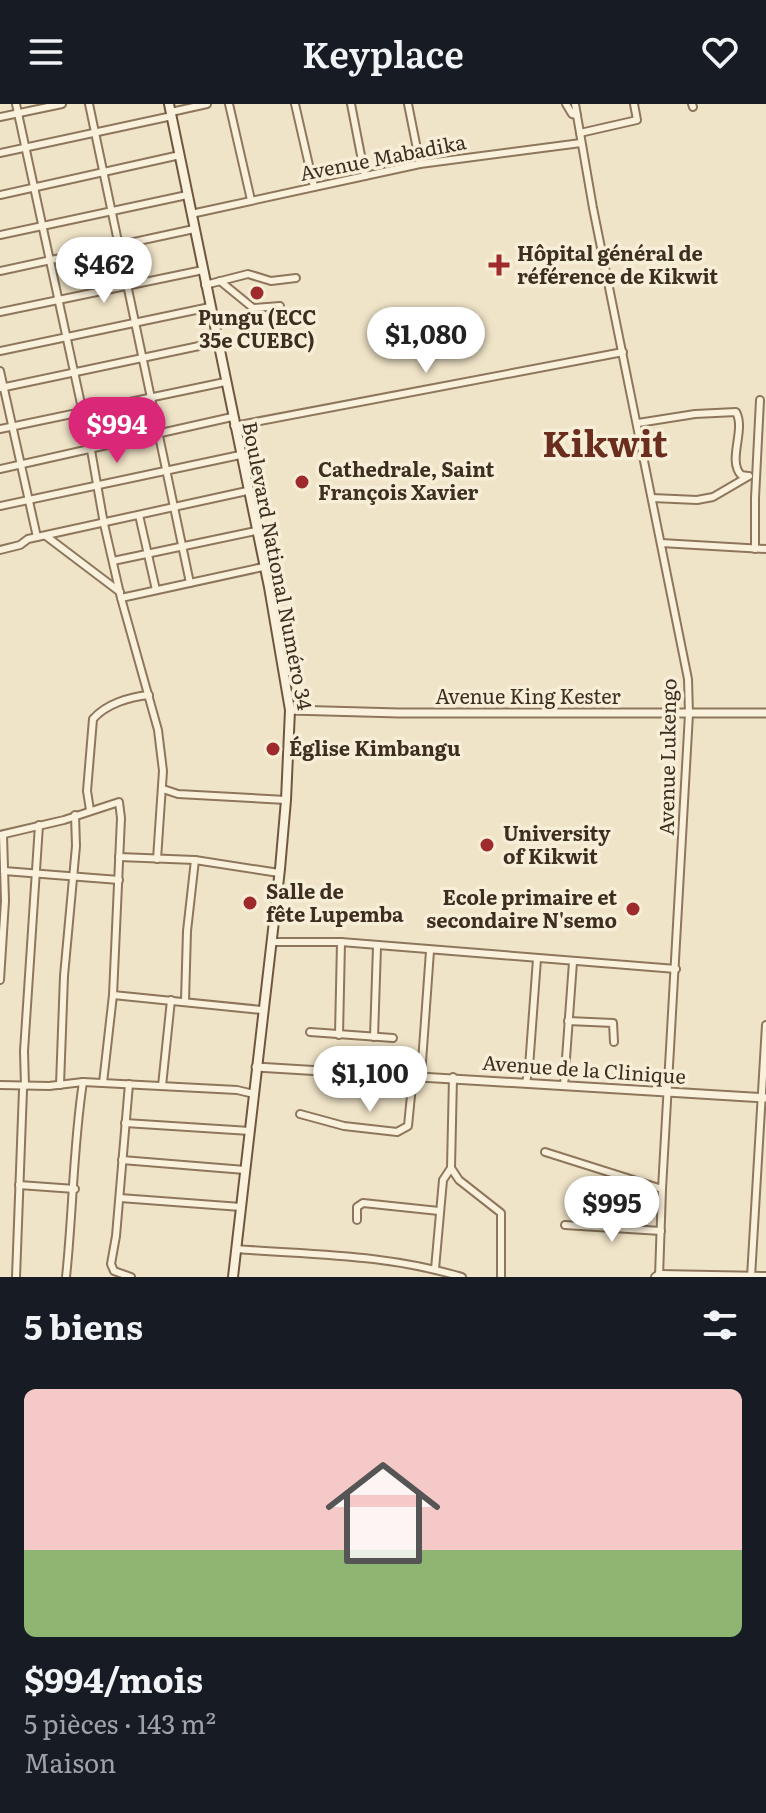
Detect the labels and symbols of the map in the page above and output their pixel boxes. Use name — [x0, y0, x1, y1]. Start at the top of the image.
street label: Avenue Mabadika — [297, 125, 468, 187]
pin: $462 — [57, 237, 151, 305]
place label: Hôpital général de référence de Kikwit — [517, 237, 718, 290]
marker: Hôpital général de référence de Kikwit — [488, 254, 510, 276]
marker: Pungu (ECC 35e CUEBC) — [248, 284, 266, 302]
place label: Pungu (ECC 35e CUEBC) — [198, 301, 316, 354]
pin: $1,080 — [361, 307, 491, 375]
pin: $994 — [70, 397, 164, 465]
district label: Kikwit — [542, 415, 668, 468]
street label: Boulevard National Numéro 34 — [236, 419, 322, 712]
place label: Cathedrale, Saint François Xavier — [318, 453, 495, 506]
marker: Cathedrale, Saint François Xavier — [293, 473, 311, 491]
street label: Avenue Lukengo — [650, 678, 682, 836]
street label: Avenue King Kester — [435, 680, 621, 710]
place label: Église Kimbangu — [289, 732, 460, 762]
marker: Église Kimbangu — [264, 740, 282, 758]
place label: University of Kikwit — [503, 817, 611, 870]
marker: University of Kikwit — [478, 836, 496, 854]
place label: Salle de fête Lupemba — [266, 875, 404, 928]
place label: Ecole primaire et secondaire N'semo — [426, 881, 617, 934]
marker: Salle de fête Lupemba — [241, 894, 259, 912]
marker: Ecole primaire et secondaire N'semo — [624, 900, 642, 918]
pin: $1,100 — [305, 1046, 435, 1114]
street label: Avenue de la Clinique — [481, 1046, 687, 1090]
pin: $995 — [565, 1176, 659, 1244]

